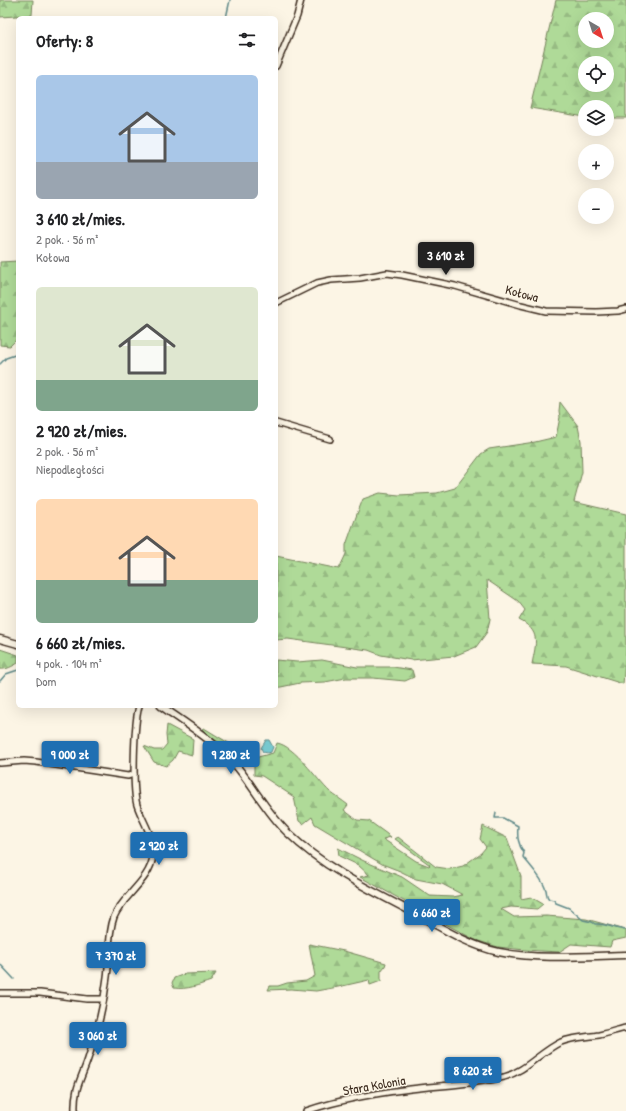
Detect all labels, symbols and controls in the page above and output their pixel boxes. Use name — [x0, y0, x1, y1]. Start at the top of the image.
north arrow — [578, 12, 614, 48]
map controls — [578, 12, 614, 224]
text: Oferty: 8 — [36, 29, 93, 52]
icon: filters — [236, 29, 258, 51]
button: locate — [578, 56, 614, 92]
button: layers — [578, 100, 614, 136]
icon: home — [111, 101, 183, 173]
button: + — [578, 144, 614, 180]
button: − — [578, 188, 614, 224]
text: 3 610 zł/mies. — [36, 207, 125, 230]
text: 2 pok. · 56 m² — [36, 230, 98, 248]
pin: 3 610 zł — [405, 242, 487, 276]
text: 3 610 zł — [427, 246, 465, 264]
text: Kołowa — [36, 248, 69, 266]
street label: Kołowa — [504, 280, 540, 306]
icon: home — [111, 313, 183, 385]
text: 2 920 zł/mies. — [36, 419, 127, 442]
text: 2 pok. · 56 m² — [36, 442, 98, 460]
text: Niepodległości — [36, 460, 104, 478]
icon: home — [111, 525, 183, 597]
text: 6 660 zł/mies. — [36, 631, 125, 654]
text: 4 pok. · 104 m² — [36, 654, 102, 672]
text: Dom — [36, 672, 56, 690]
pin: 9 000 zł — [29, 741, 111, 775]
pin: 9 280 zł — [190, 741, 272, 775]
text: 9 000 zł — [51, 745, 89, 763]
text: 9 280 zł — [212, 745, 250, 763]
pin: 2 920 zł — [118, 832, 200, 866]
text: 2 920 zł — [139, 836, 179, 854]
pin: 6 660 zł — [391, 899, 473, 933]
text: 6 660 zł — [413, 903, 451, 921]
pin: 7 370 zł — [75, 942, 157, 976]
text: 7 370 zł — [95, 946, 137, 964]
pin: 3 060 zł — [57, 1022, 139, 1056]
text: 3 060 zł — [78, 1026, 118, 1044]
pin: 8 620 zł — [432, 1057, 514, 1091]
text: 8 620 zł — [453, 1061, 493, 1079]
street label: Stara Kolonia — [341, 1071, 407, 1099]

